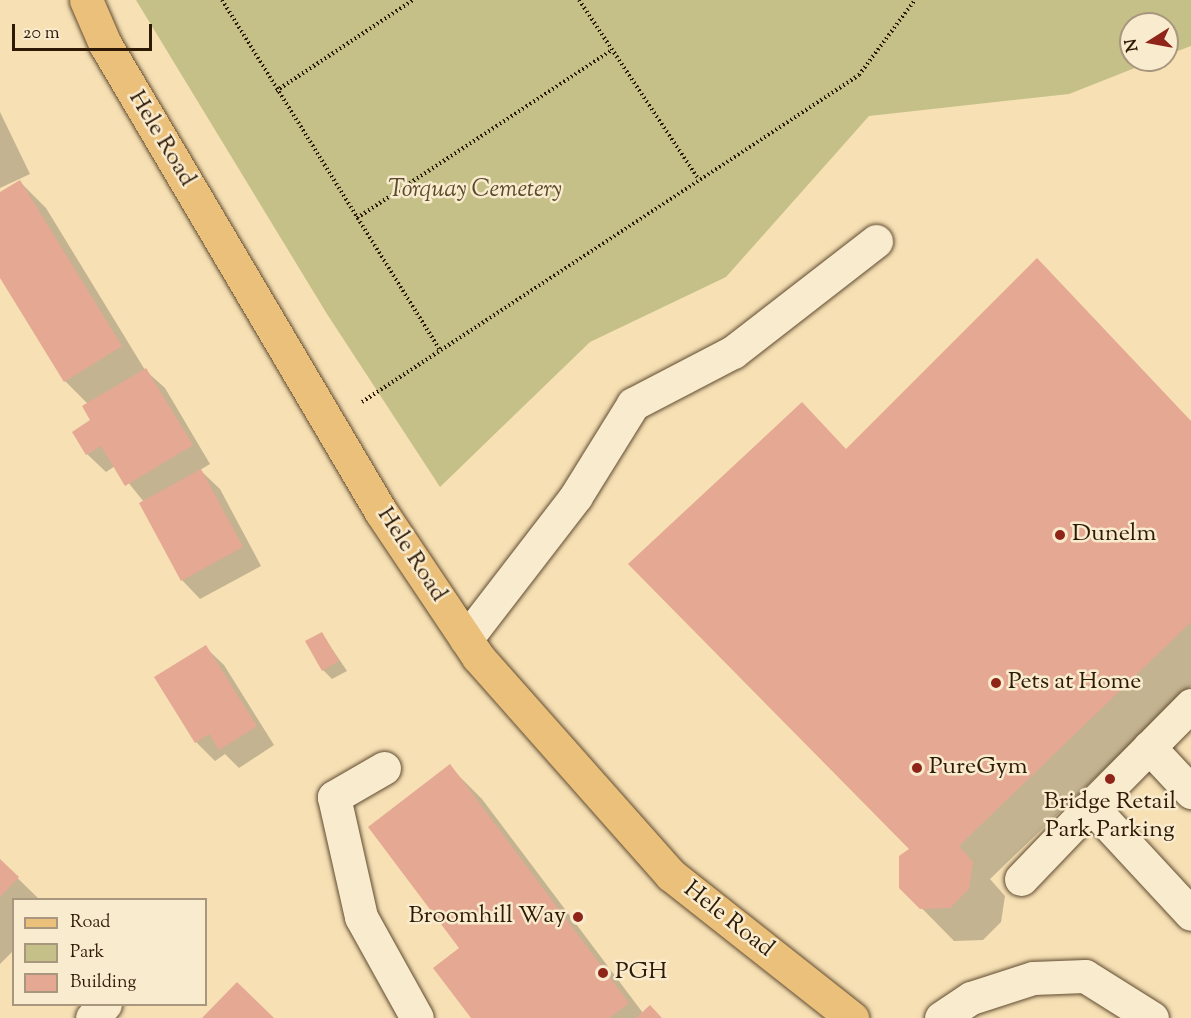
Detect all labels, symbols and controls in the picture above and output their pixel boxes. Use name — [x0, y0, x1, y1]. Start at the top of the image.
scale bar — [15, 12, 154, 50]
north arrow — [1119, 12, 1179, 72]
text: 20 m — [23, 21, 60, 47]
text: N — [1120, 37, 1145, 54]
street label: Hele Road — [121, 86, 201, 192]
park label: Torquay Cemetery — [388, 177, 562, 205]
street label: Hele Road — [370, 502, 452, 608]
place label: Dunelm — [1072, 521, 1156, 549]
marker: Dunelm — [1053, 528, 1067, 542]
place label: Pets at Home — [1008, 669, 1141, 697]
marker: Pets at Home — [989, 676, 1003, 690]
place label: PureGym — [929, 754, 1028, 782]
marker: PureGym — [910, 761, 924, 775]
marker: Bridge Retail Park Parking — [1103, 772, 1117, 786]
place label: Bridge Retail Park Parking — [1044, 789, 1176, 845]
street label: Hele Road — [677, 876, 779, 964]
legend — [12, 898, 207, 1006]
place label: Broomhill Way — [408, 903, 566, 931]
text: Road — [70, 910, 110, 936]
marker: Broomhill Way — [571, 910, 585, 924]
text: Park — [70, 940, 104, 966]
place label: PGH — [615, 959, 667, 987]
marker: PGH — [596, 966, 610, 980]
text: Building — [70, 970, 136, 996]

